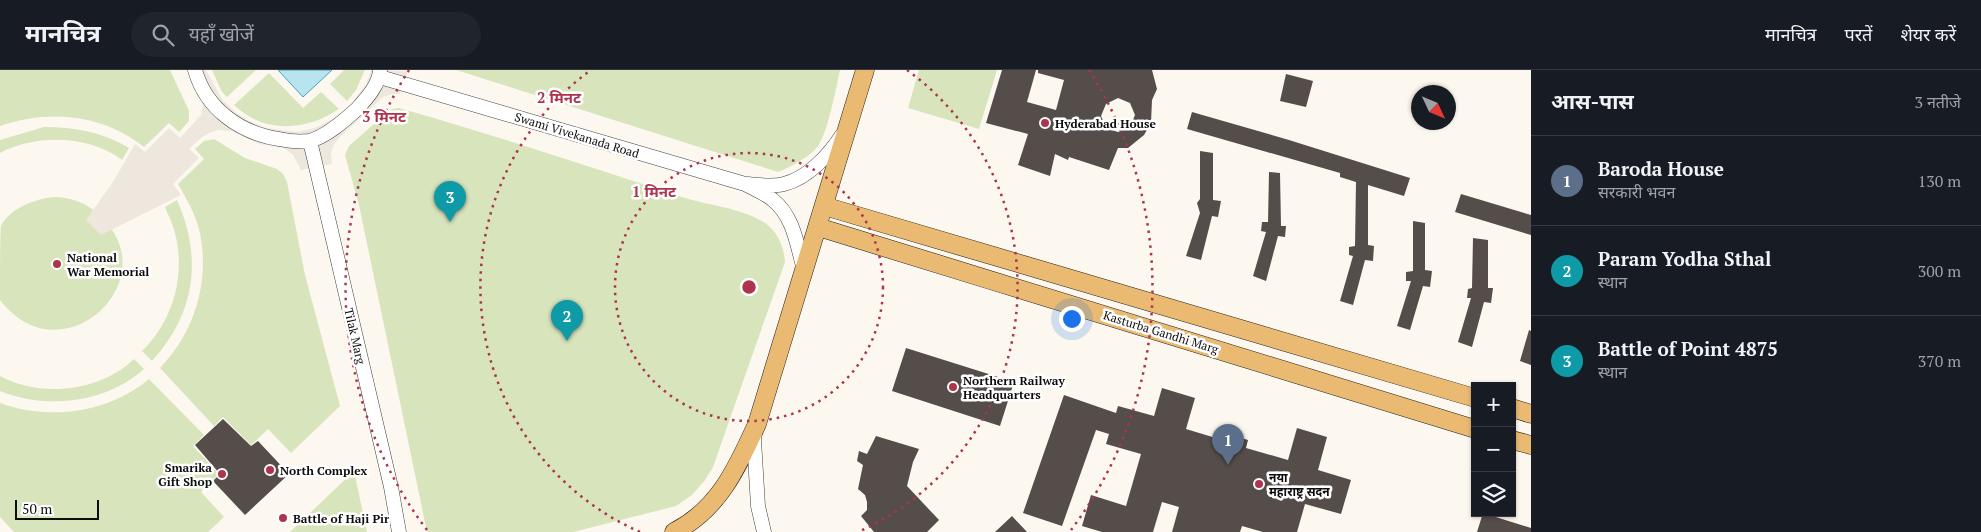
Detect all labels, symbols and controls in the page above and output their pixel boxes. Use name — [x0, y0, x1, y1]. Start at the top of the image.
search box — [131, 12, 481, 57]
text: मानचित्र — [25, 17, 101, 49]
icon: search — [149, 21, 177, 49]
text: यहाँ खोजें — [189, 21, 254, 46]
text: मानचित्र — [1765, 22, 1817, 46]
text: परतें — [1845, 22, 1872, 46]
text: शेयर करें — [1900, 22, 1956, 46]
north arrow — [1411, 85, 1456, 130]
text: 2 मिनट — [537, 87, 582, 107]
text: आस-पास — [1551, 87, 1634, 115]
text: 3 नतीजे — [1915, 91, 1961, 113]
text: 3 मिनट — [362, 106, 407, 126]
street label: Swami Vivekanada Road — [513, 109, 641, 161]
place label: Hyderabad House — [1055, 116, 1156, 131]
marker: Hyderabad House — [1039, 117, 1051, 129]
text: Baroda House — [1598, 156, 1724, 181]
text: 1 — [1562, 170, 1572, 192]
text: 130 m — [1918, 170, 1961, 192]
pin: 3 — [434, 181, 466, 222]
text: 1 मिनट — [632, 181, 677, 201]
text: सरकारी भवन — [1598, 181, 1675, 203]
text: Param Yodha Sthal — [1598, 246, 1771, 271]
place label: National War Memorial — [67, 250, 149, 279]
marker: National War Memorial — [51, 258, 63, 270]
text: 2 — [1562, 260, 1572, 282]
text: 300 m — [1918, 260, 1961, 282]
text: स्थान — [1598, 271, 1627, 293]
centre of rings — [740, 278, 758, 296]
pin: 2 — [551, 300, 583, 341]
street label: Tilak Marg — [341, 306, 369, 366]
your location — [1059, 306, 1085, 332]
street label: Kasturba Gandhi Marg — [1102, 307, 1221, 357]
text: Battle of Point 4875 — [1598, 336, 1778, 361]
text: 3 — [1562, 350, 1572, 372]
text: 370 m — [1918, 350, 1961, 372]
text: स्थान — [1598, 361, 1627, 383]
place label: Northern Railway Headquarters — [963, 373, 1066, 402]
marker: Northern Railway Headquarters — [947, 381, 959, 393]
map controls — [1471, 382, 1516, 517]
button: + — [1471, 382, 1516, 427]
pin: 1 — [1212, 424, 1244, 465]
button: − — [1471, 427, 1516, 472]
place label: Smarika Gift Shop — [158, 460, 212, 489]
place label: North Complex — [280, 463, 367, 478]
marker: North Complex — [264, 464, 276, 476]
marker: Smarika Gift Shop — [216, 468, 228, 480]
place label: नया महाराष्ट्र सदन — [1269, 470, 1330, 499]
button: layers — [1471, 472, 1516, 517]
marker: नया महाराष्ट्र सदन — [1253, 478, 1265, 490]
scale bar — [15, 497, 99, 520]
text: 50 m — [22, 499, 52, 518]
place label: Battle of Haji Pir — [293, 511, 390, 526]
marker: Battle of Haji Pir — [277, 512, 289, 524]

